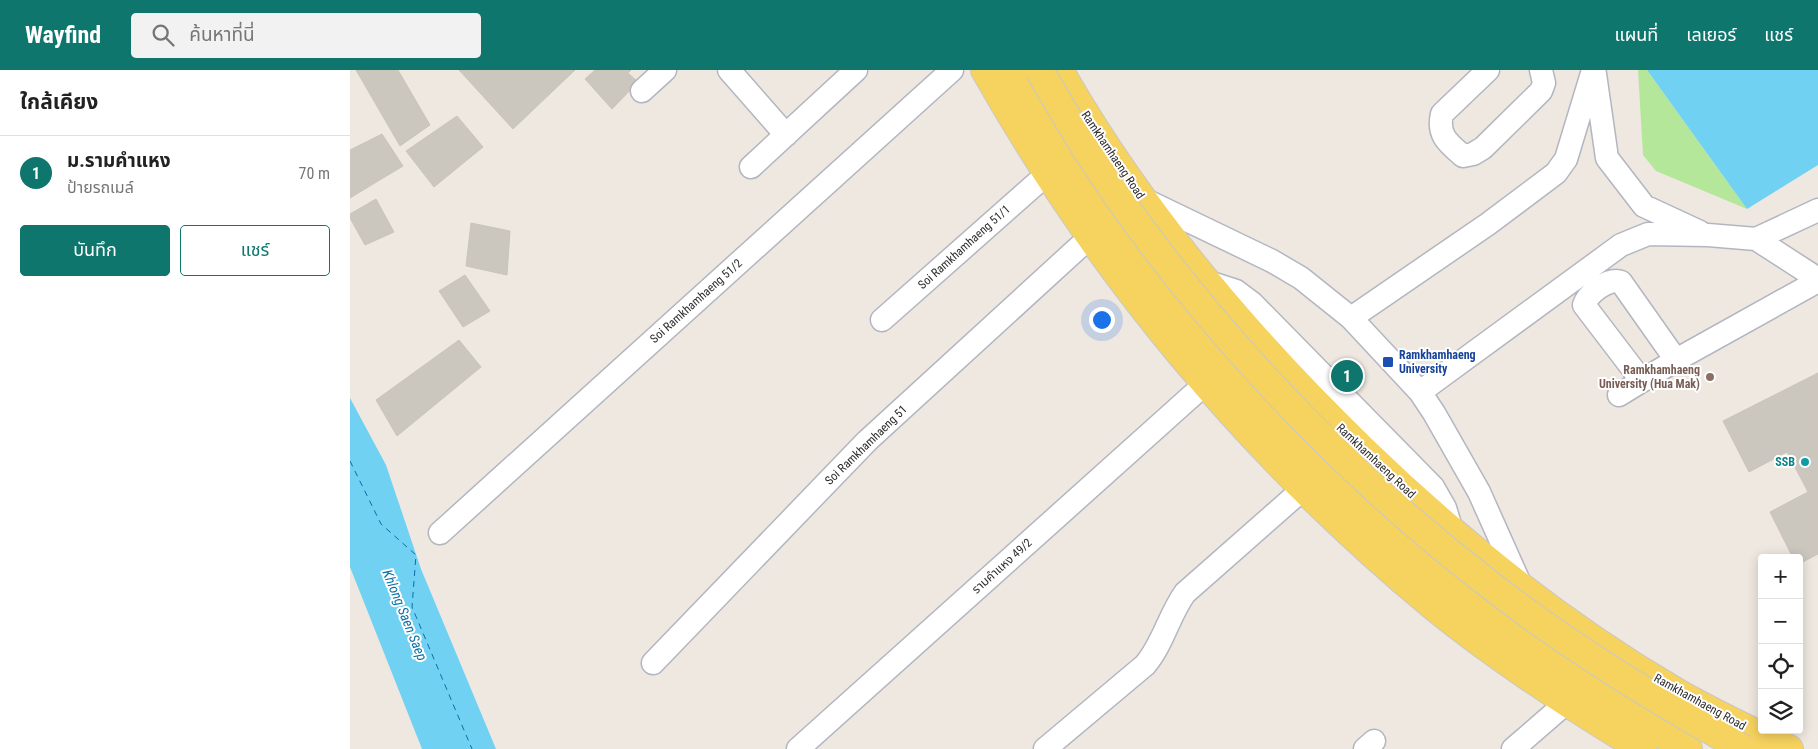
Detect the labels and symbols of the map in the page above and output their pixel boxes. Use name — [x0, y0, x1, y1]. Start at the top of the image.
street label: Ramkhamhaeng Road — [1078, 108, 1148, 202]
street label: Soi Ramkhamhaeng 51/1 — [915, 202, 1013, 292]
street label: Soi Ramkhamhaeng 51/2 — [647, 256, 745, 346]
your location — [1089, 307, 1115, 333]
place label: Ramkhamhaeng University — [1399, 348, 1476, 376]
marker: Ramkhamhaeng University — [1381, 355, 1395, 369]
pin: 1 — [1331, 357, 1363, 395]
place label: Ramkhamhaeng University (Hua Mak) — [1599, 363, 1700, 391]
marker: Ramkhamhaeng University (Hua Mak) — [1704, 371, 1716, 383]
street label: Soi Ramkhamhaeng 51 — [822, 402, 910, 488]
street label: Ramkhamhaeng Road — [1334, 421, 1418, 501]
place label: SSB — [1775, 455, 1795, 469]
marker: SSB — [1799, 456, 1811, 468]
street label: รามคำแหง 49/2 — [969, 535, 1035, 597]
water label: Khlong Saen Saep — [379, 567, 431, 663]
street label: Ramkhamhaeng Road — [1652, 671, 1748, 733]

